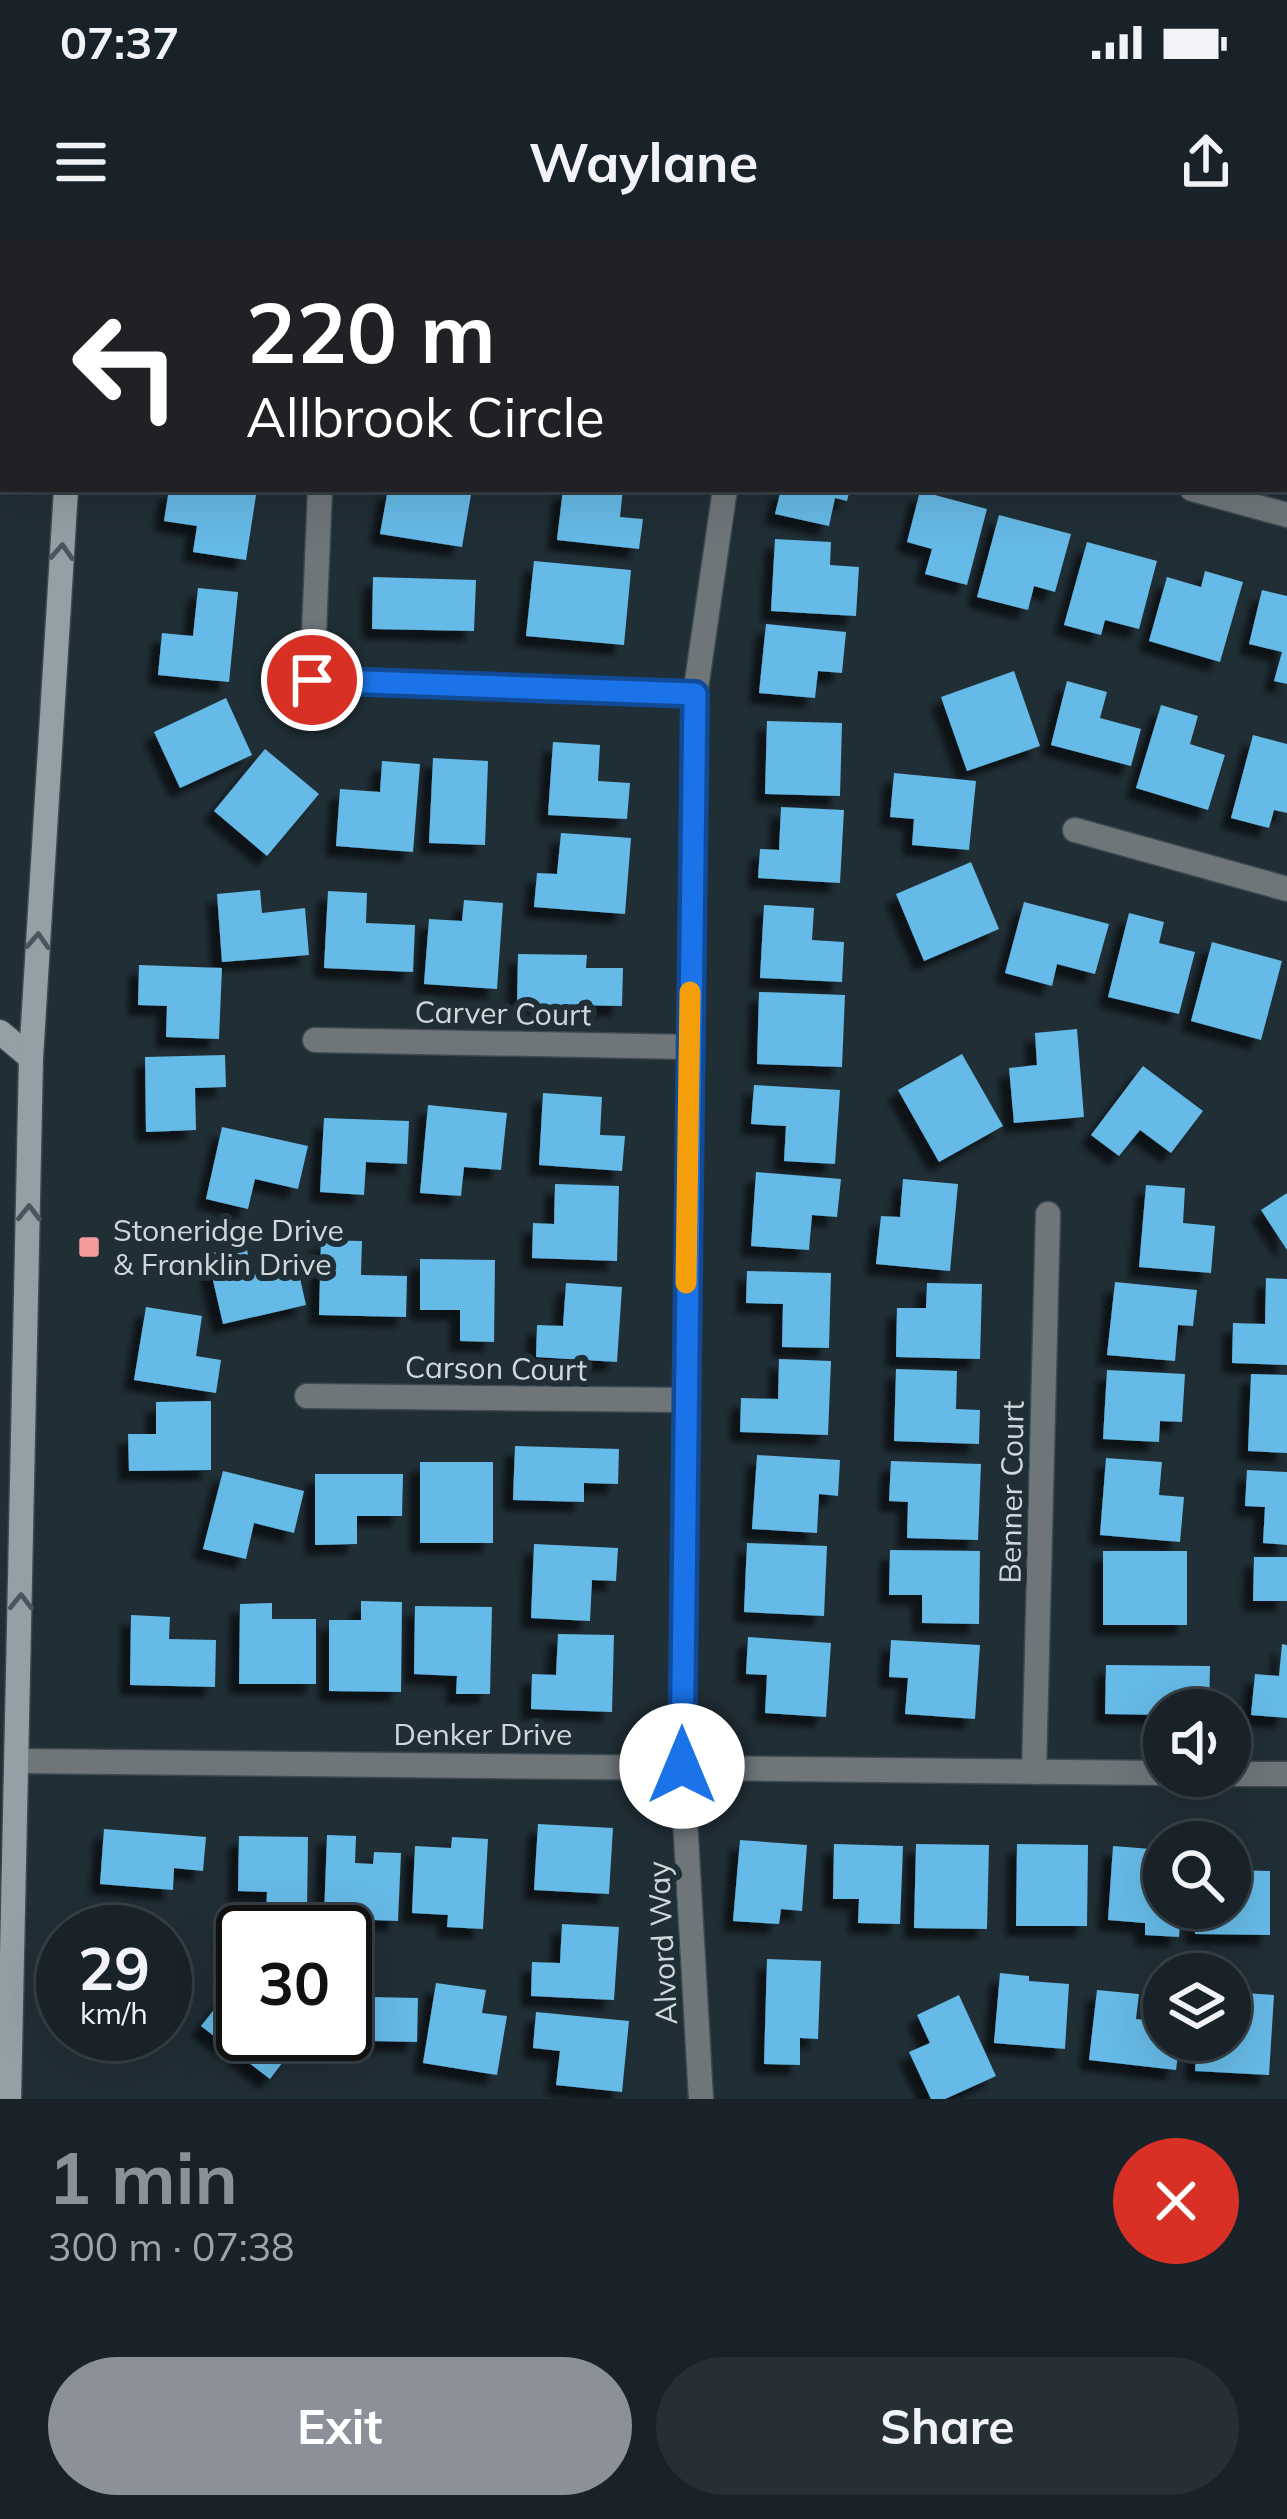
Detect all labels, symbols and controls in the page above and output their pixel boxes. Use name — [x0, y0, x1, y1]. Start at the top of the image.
text: 07:37 — [60, 14, 179, 70]
text: Waylane — [529, 128, 758, 196]
icon: menu — [48, 129, 114, 195]
icon: share — [1173, 129, 1239, 195]
text: 220 m — [246, 279, 496, 384]
icon: left — [48, 288, 204, 444]
text: Allbrook Circle — [246, 383, 605, 451]
one-way arrow — [49, 542, 75, 561]
pin — [261, 629, 363, 731]
icon: arrive — [279, 647, 345, 713]
one-way arrow — [25, 931, 51, 950]
street label: Carver Court — [414, 992, 592, 1034]
one-way arrow — [15, 1203, 41, 1222]
place label: Stoneridge Drive & Franklin Drive — [113, 1211, 344, 1283]
marker: Stoneridge Drive & Franklin Drive — [76, 1234, 102, 1260]
street label: Carson Court — [405, 1347, 587, 1389]
street label: Benner Court — [990, 1400, 1032, 1584]
one-way arrow — [8, 1592, 34, 1611]
map controls — [1143, 1689, 1251, 2061]
button: sound — [1143, 1689, 1251, 1797]
position arrow — [619, 1703, 745, 1829]
street label: Denker Drive — [394, 1715, 572, 1753]
button: search — [1143, 1821, 1251, 1929]
street label: Alvord Way — [639, 1860, 685, 2026]
speed limit sign: 30 — [216, 1905, 372, 2061]
text: 29 — [78, 1930, 150, 2005]
button: layers — [1143, 1953, 1251, 2061]
text: km/h — [80, 1994, 148, 2032]
text: 1 min — [48, 2132, 238, 2222]
button: close — [1113, 2138, 1239, 2264]
text: 300 m · 07:38 — [48, 2222, 294, 2271]
button: Exit — [48, 2357, 632, 2495]
button: Share — [656, 2357, 1239, 2495]

